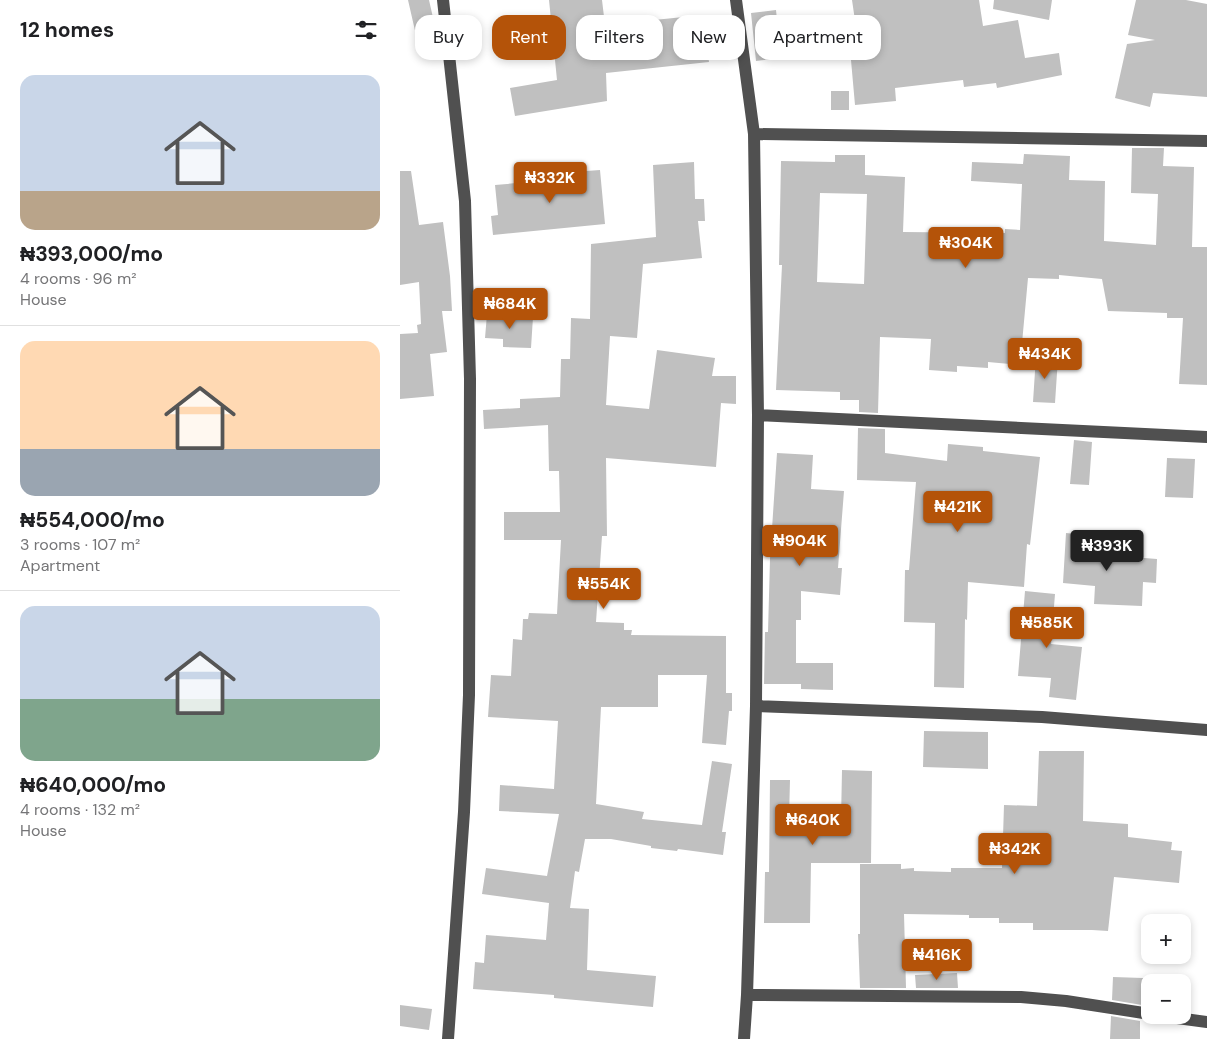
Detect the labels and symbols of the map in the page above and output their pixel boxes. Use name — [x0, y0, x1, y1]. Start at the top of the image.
pin: ₦332K — [515, 162, 585, 204]
pin: ₦304K — [931, 226, 1001, 269]
pin: ₦684K — [475, 288, 545, 330]
pin: ₦434K — [1010, 338, 1080, 380]
pin: ₦421K — [923, 490, 993, 533]
pin: ₦904K — [765, 524, 835, 567]
pin: ₦393K — [1072, 530, 1142, 572]
pin: ₦554K — [569, 568, 639, 610]
pin: ₦585K — [1012, 606, 1082, 649]
pin: ₦640K — [778, 804, 848, 846]
pin: ₦342K — [980, 832, 1050, 875]
pin: ₦416K — [902, 938, 972, 981]

